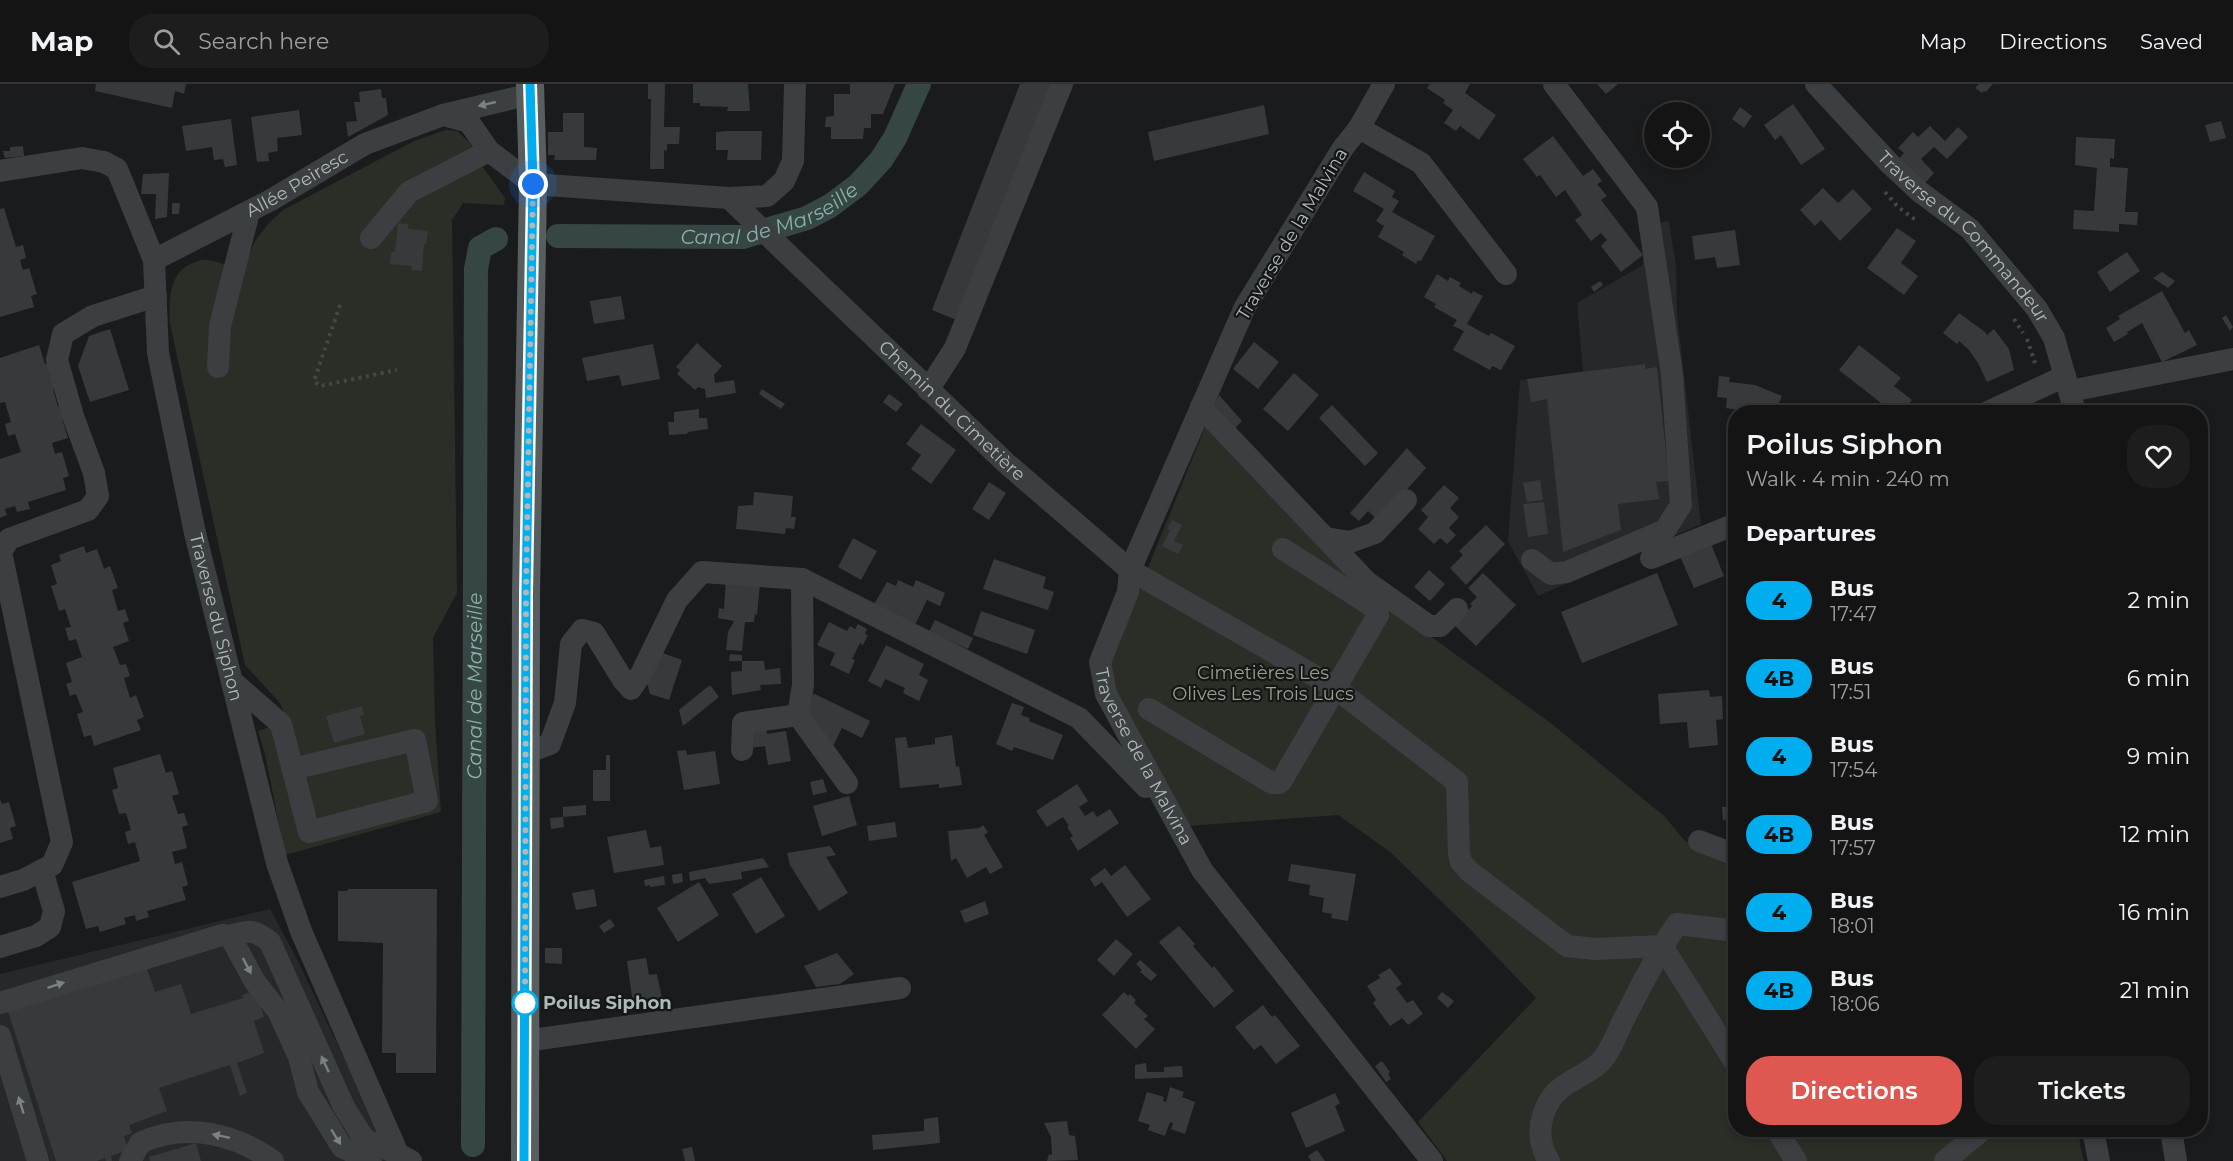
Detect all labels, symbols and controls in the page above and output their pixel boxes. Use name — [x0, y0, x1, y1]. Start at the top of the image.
search box — [129, 14, 549, 68]
text: Map — [30, 24, 93, 58]
icon: search — [150, 25, 183, 58]
text: Search here — [198, 28, 329, 55]
text: Map — [1920, 29, 1966, 54]
text: Directions — [1999, 29, 2107, 54]
text: Saved — [2140, 29, 2203, 54]
one-way arrow — [477, 100, 496, 110]
map controls — [1644, 102, 1710, 168]
button: locate — [1644, 102, 1710, 168]
street label: Traverse de la Malvina — [1232, 144, 1352, 324]
street label: Allée Peiresc — [242, 146, 352, 222]
street label: Traverse du Commandeur — [1873, 147, 2054, 327]
your location — [518, 169, 548, 199]
water label: Canal de Marseille — [680, 177, 863, 249]
street label: Chemin du Cimetière — [874, 336, 1030, 486]
button: heart — [2127, 425, 2190, 488]
text: Poilus Siphon — [1746, 427, 1943, 461]
text: Walk · 4 min · 240 m — [1746, 467, 1950, 491]
text: Departures — [1746, 520, 1876, 547]
street label: Traverse du Siphon — [185, 531, 247, 703]
text: Bus — [1830, 575, 1874, 602]
text: 2 min — [2128, 587, 2190, 614]
text: 4 — [1772, 588, 1786, 613]
water label: Canal de Marseille — [462, 593, 487, 780]
text: 17:47 — [1830, 602, 1877, 626]
text: Bus — [1830, 653, 1874, 680]
park label: Cimetières Les Olives Les Trois Lucs — [1172, 662, 1354, 705]
text: 6 min — [2127, 665, 2190, 692]
street label: Traverse de la Malvina — [1090, 666, 1197, 849]
text: 4B — [1764, 666, 1794, 691]
text: 17:51 — [1830, 680, 1871, 704]
text: Bus — [1830, 731, 1874, 758]
text: 9 min — [2127, 743, 2190, 770]
text: 4 — [1772, 744, 1786, 769]
text: 17:54 — [1830, 758, 1877, 782]
text: Bus — [1830, 809, 1874, 836]
text: 12 min — [2120, 821, 2190, 848]
text: 4B — [1764, 822, 1794, 847]
text: 17:57 — [1830, 836, 1876, 860]
text: Bus — [1830, 887, 1874, 914]
text: 16 min — [2119, 899, 2190, 926]
text: 4 — [1772, 900, 1786, 925]
text: 18:01 — [1830, 914, 1875, 938]
one-way arrow — [241, 957, 251, 975]
text: Bus — [1830, 965, 1874, 992]
text: 21 min — [2120, 977, 2190, 1004]
text: 4B — [1764, 978, 1794, 1003]
one-way arrow — [47, 980, 65, 990]
marker: Poilus Siphon — [512, 990, 538, 1016]
place label: Poilus Siphon — [543, 992, 672, 1014]
text: 18:06 — [1830, 992, 1880, 1016]
one-way arrow — [320, 1056, 329, 1073]
button: Directions — [1746, 1056, 1962, 1125]
button: Tickets — [1974, 1056, 2190, 1125]
one-way arrow — [16, 1096, 25, 1114]
one-way arrow — [331, 1129, 342, 1145]
one-way arrow — [212, 1131, 230, 1141]

